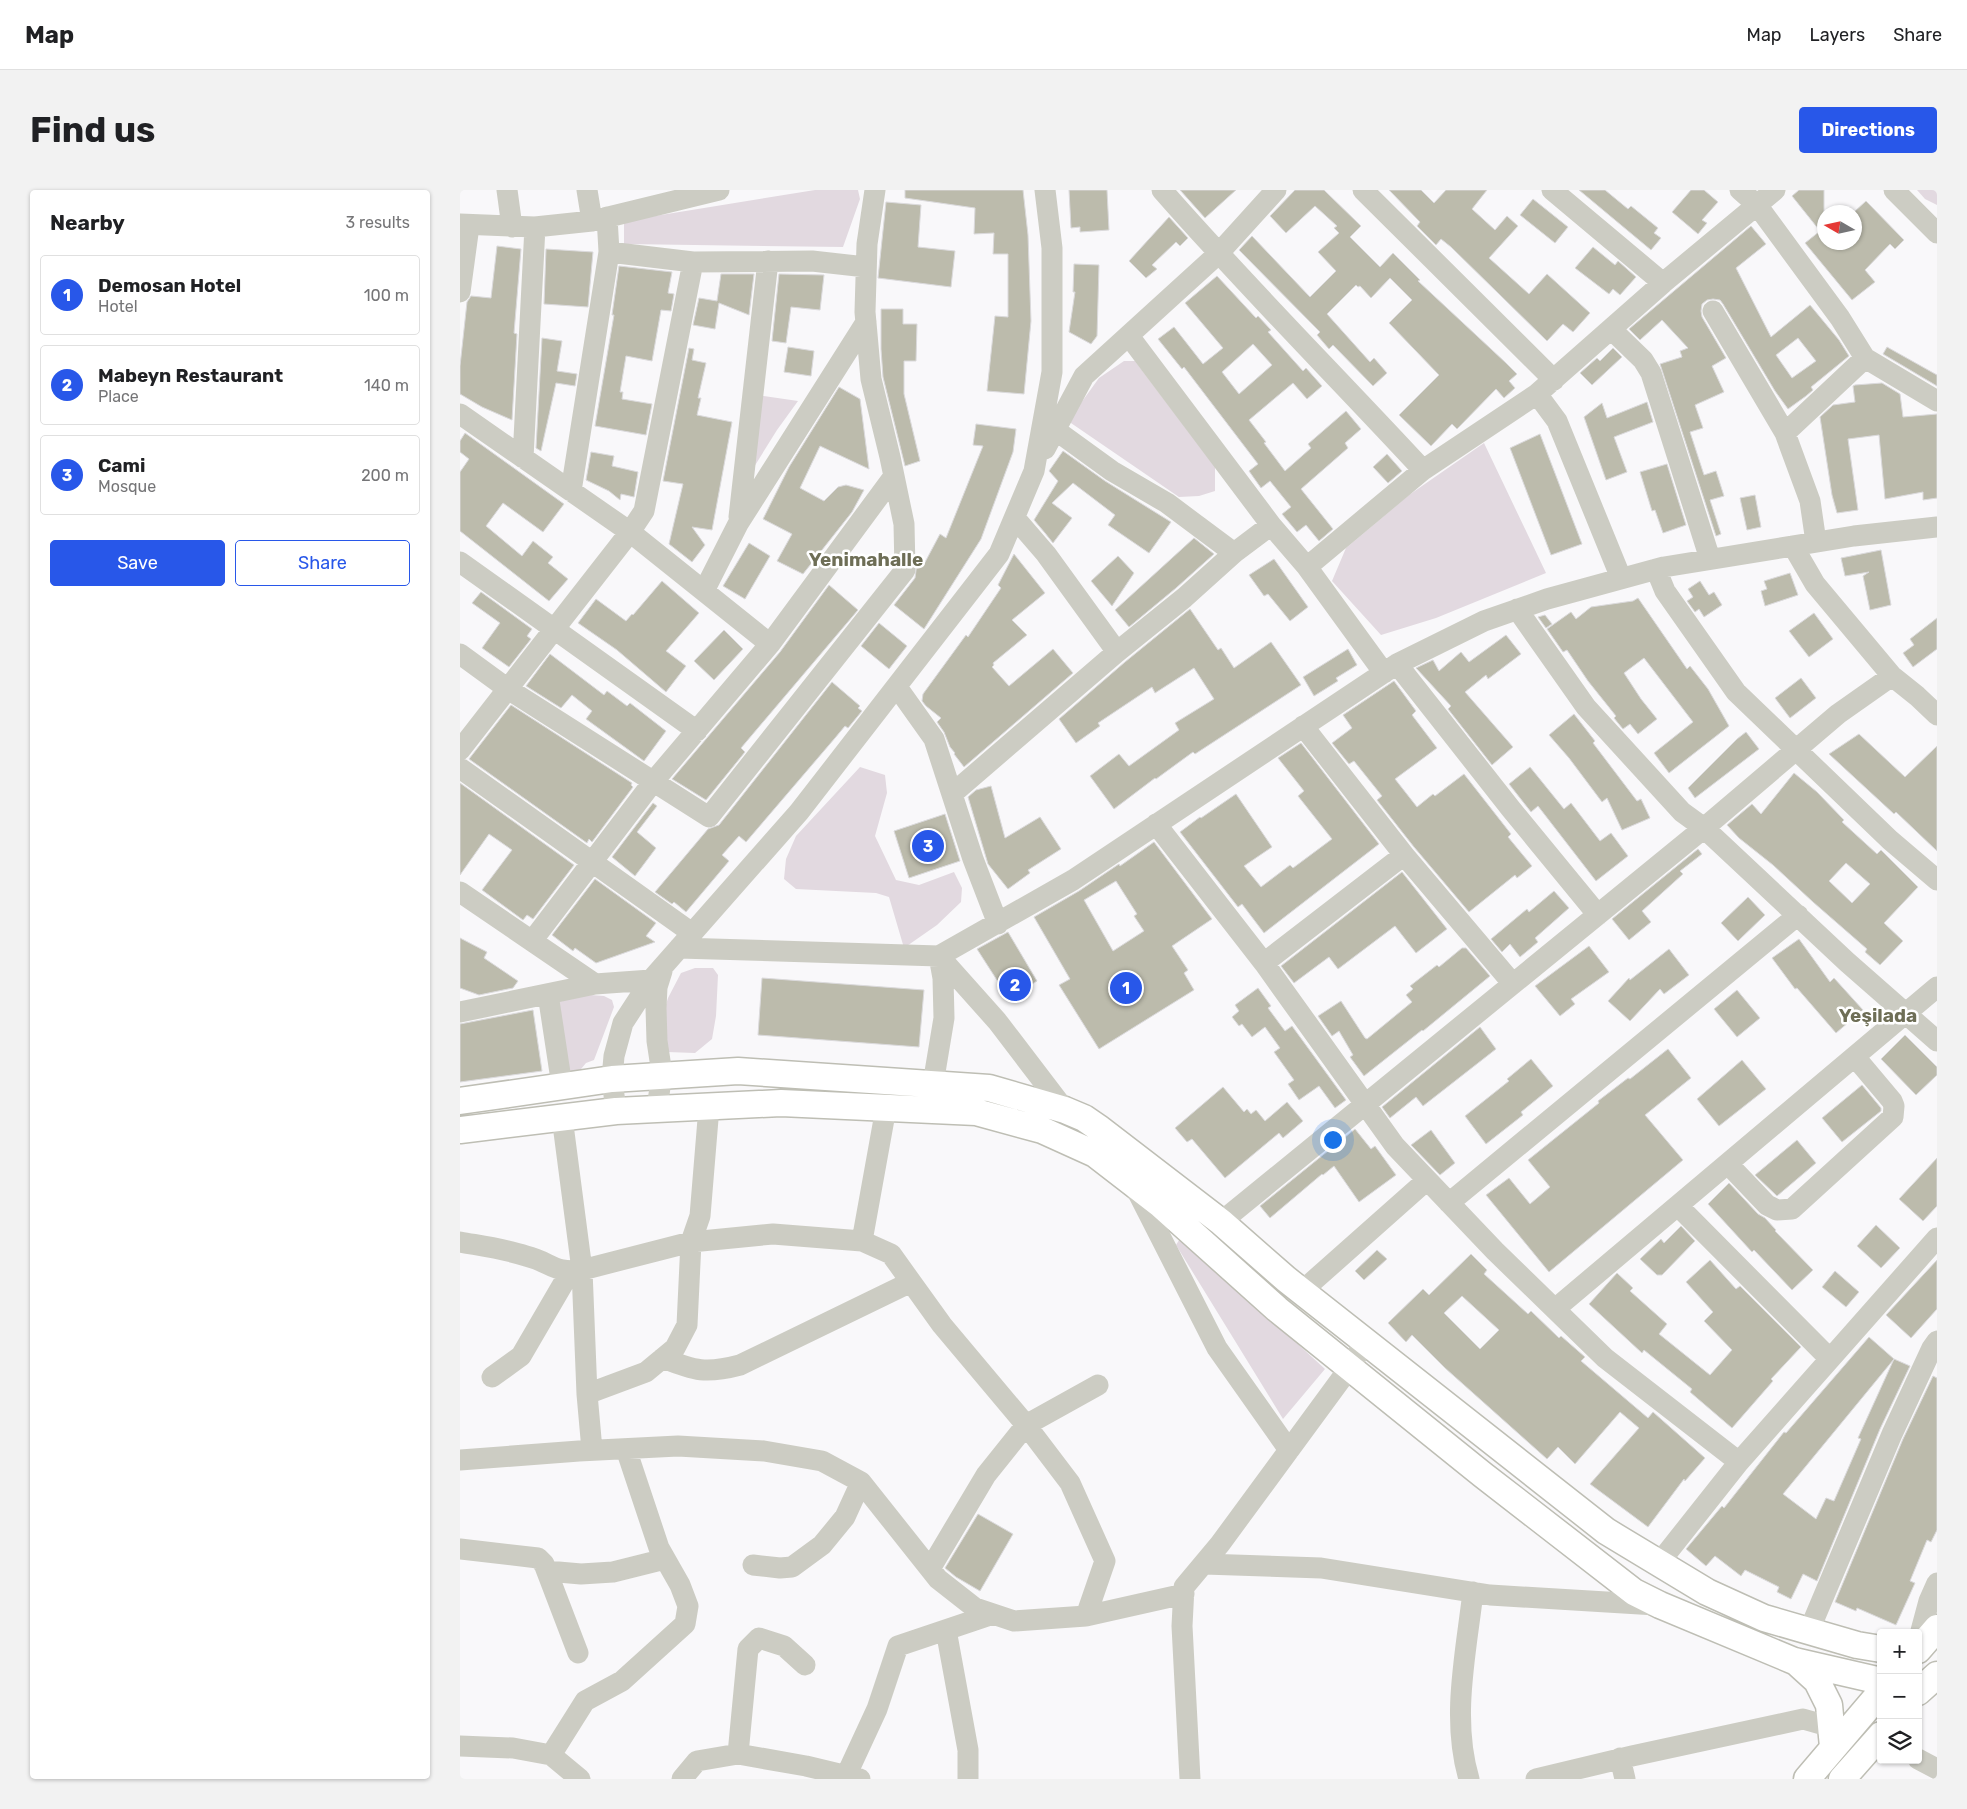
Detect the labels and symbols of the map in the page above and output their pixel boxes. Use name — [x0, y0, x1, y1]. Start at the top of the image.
north arrow — [1817, 205, 1862, 250]
district label: Yenimahalle — [809, 548, 923, 571]
pin: 3 — [912, 827, 944, 865]
pin: 2 — [999, 966, 1031, 1004]
pin: 1 — [1110, 969, 1142, 1007]
district label: Yeşilada — [1839, 1004, 1917, 1027]
your location — [1320, 1127, 1346, 1153]

